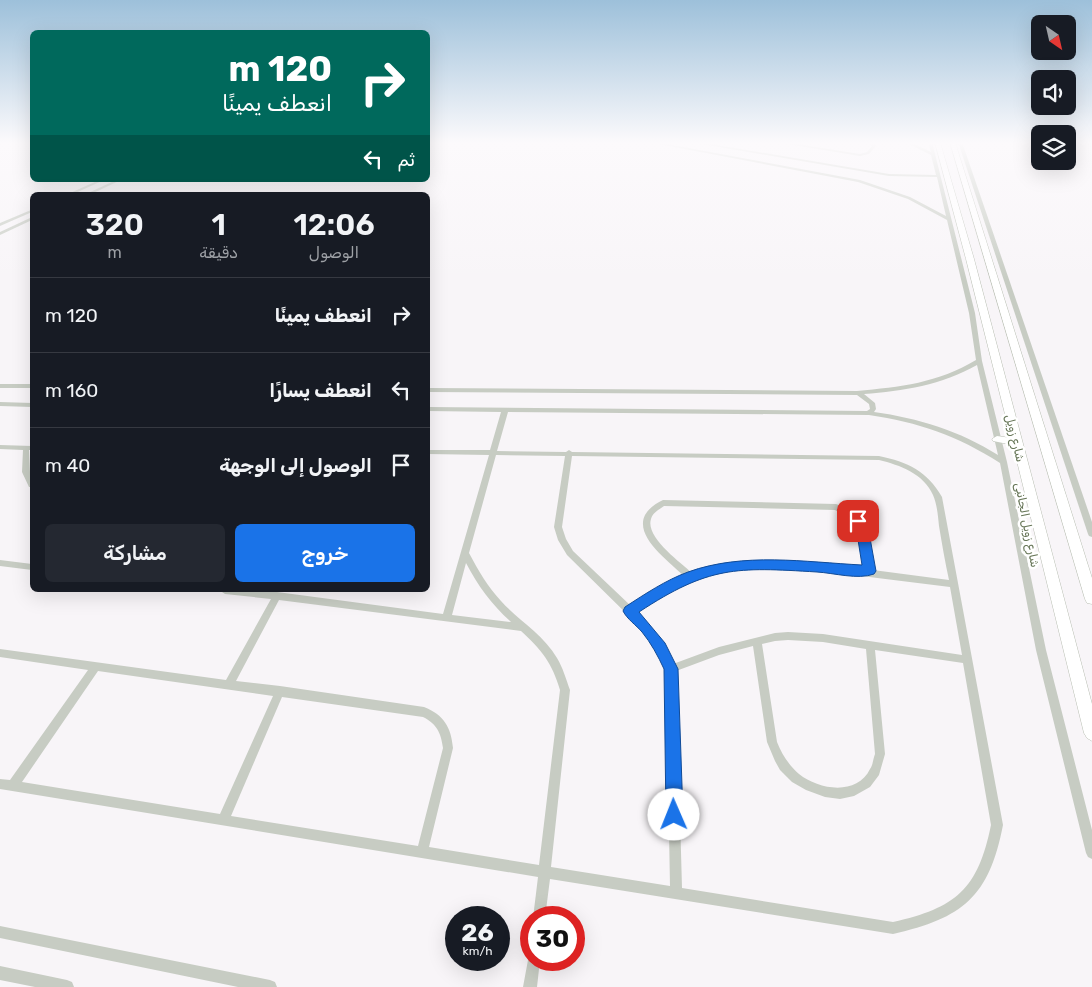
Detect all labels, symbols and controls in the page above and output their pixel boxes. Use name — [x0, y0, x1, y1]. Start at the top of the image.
north arrow — [1031, 15, 1076, 60]
map controls — [1031, 15, 1076, 170]
text: 120 m — [229, 48, 332, 90]
icon: right — [350, 50, 415, 115]
button: sound — [1031, 70, 1076, 115]
text: انعطف يمينًا — [222, 90, 332, 117]
button: layers — [1031, 125, 1076, 170]
icon: left — [359, 145, 387, 173]
text: ثم — [397, 148, 415, 171]
text: 320 — [86, 207, 144, 243]
text: 1 — [212, 207, 226, 243]
text: 12:06 — [293, 207, 375, 243]
text: m — [108, 243, 122, 262]
text: دقيقة — [199, 243, 238, 262]
text: الوصول — [309, 243, 359, 262]
icon: right — [387, 301, 415, 329]
text: 120 m — [45, 304, 98, 327]
text: انعطف يمينًا — [275, 304, 372, 327]
icon: left — [387, 376, 415, 404]
text: 160 m — [45, 379, 98, 402]
text: انعطف يسارًا — [269, 379, 372, 402]
street label: شارع زويل — [1000, 413, 1028, 464]
icon: arrive — [387, 451, 415, 479]
text: 40 m — [45, 454, 90, 477]
text: الوصول إلى الوجهة — [219, 454, 372, 477]
street label: شارع زويل الجانبى — [1010, 481, 1042, 569]
pin — [837, 500, 879, 542]
icon: arrive — [844, 507, 872, 535]
button: مشاركة — [45, 524, 225, 582]
button: خروج — [235, 524, 415, 582]
position arrow — [647, 788, 699, 840]
speed limit sign: 30 — [520, 906, 585, 971]
text: 26 — [461, 918, 494, 947]
text: km/h — [463, 944, 492, 958]

